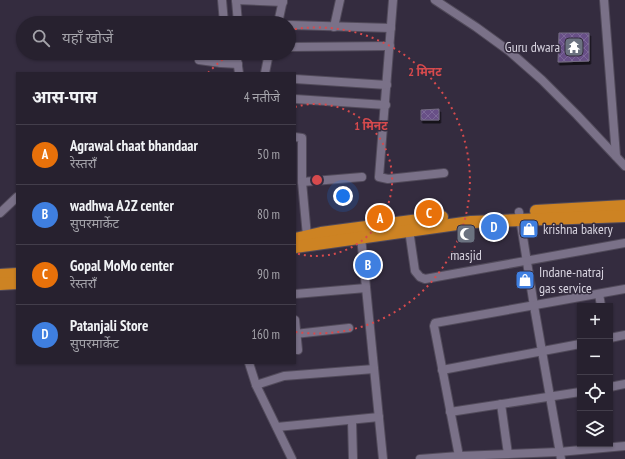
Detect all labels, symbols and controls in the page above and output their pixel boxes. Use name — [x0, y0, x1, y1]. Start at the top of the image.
search box — [16, 16, 296, 60]
icon: search — [30, 27, 52, 49]
text: यहाँ खोजें — [62, 28, 113, 47]
temple icon: Guru dwara — [563, 36, 585, 58]
place label: Guru dwara — [505, 38, 560, 56]
text: 2 मिनट — [408, 64, 442, 79]
text: आस-पास — [32, 86, 97, 108]
text: 4 नतीजे — [244, 89, 280, 106]
text: 1 मिनट — [354, 118, 388, 133]
text: Agrawal chaat bhandaar — [70, 136, 198, 155]
text: A — [42, 146, 48, 163]
text: 50 m — [257, 146, 280, 163]
text: रेस्तराँ — [70, 155, 96, 172]
centre of rings — [310, 173, 324, 187]
your location — [333, 186, 353, 206]
text: wadhwa A2Z center — [70, 196, 174, 215]
pin: C — [416, 198, 442, 228]
pin: A — [367, 203, 393, 233]
text: B — [42, 206, 48, 223]
text: 80 m — [257, 206, 280, 223]
pin: D — [481, 212, 507, 242]
text: सुपरमार्केट — [70, 215, 119, 232]
shop icon: krishna bakery — [518, 218, 540, 240]
place label: krishna bakery — [543, 220, 613, 238]
mosque icon: masjid — [455, 223, 477, 245]
place label: masjid — [450, 246, 482, 264]
pin: B — [355, 250, 381, 280]
text: Gopal MoMo center — [70, 256, 174, 275]
place label: Indane-natraj gas service — [539, 263, 604, 297]
text: C — [42, 266, 48, 283]
text: 90 m — [257, 266, 280, 283]
shop icon: Indane-natraj gas service — [514, 269, 536, 291]
text: रेस्तराँ — [70, 275, 96, 292]
map controls — [577, 303, 613, 447]
button: + — [577, 303, 613, 339]
text: Patanjali Store — [70, 316, 148, 335]
text: D — [42, 326, 48, 343]
text: 160 m — [251, 326, 280, 343]
text: सुपरमार्केट — [70, 335, 119, 352]
button: − — [577, 339, 613, 375]
button: locate — [577, 375, 613, 411]
button: layers — [577, 411, 613, 447]

